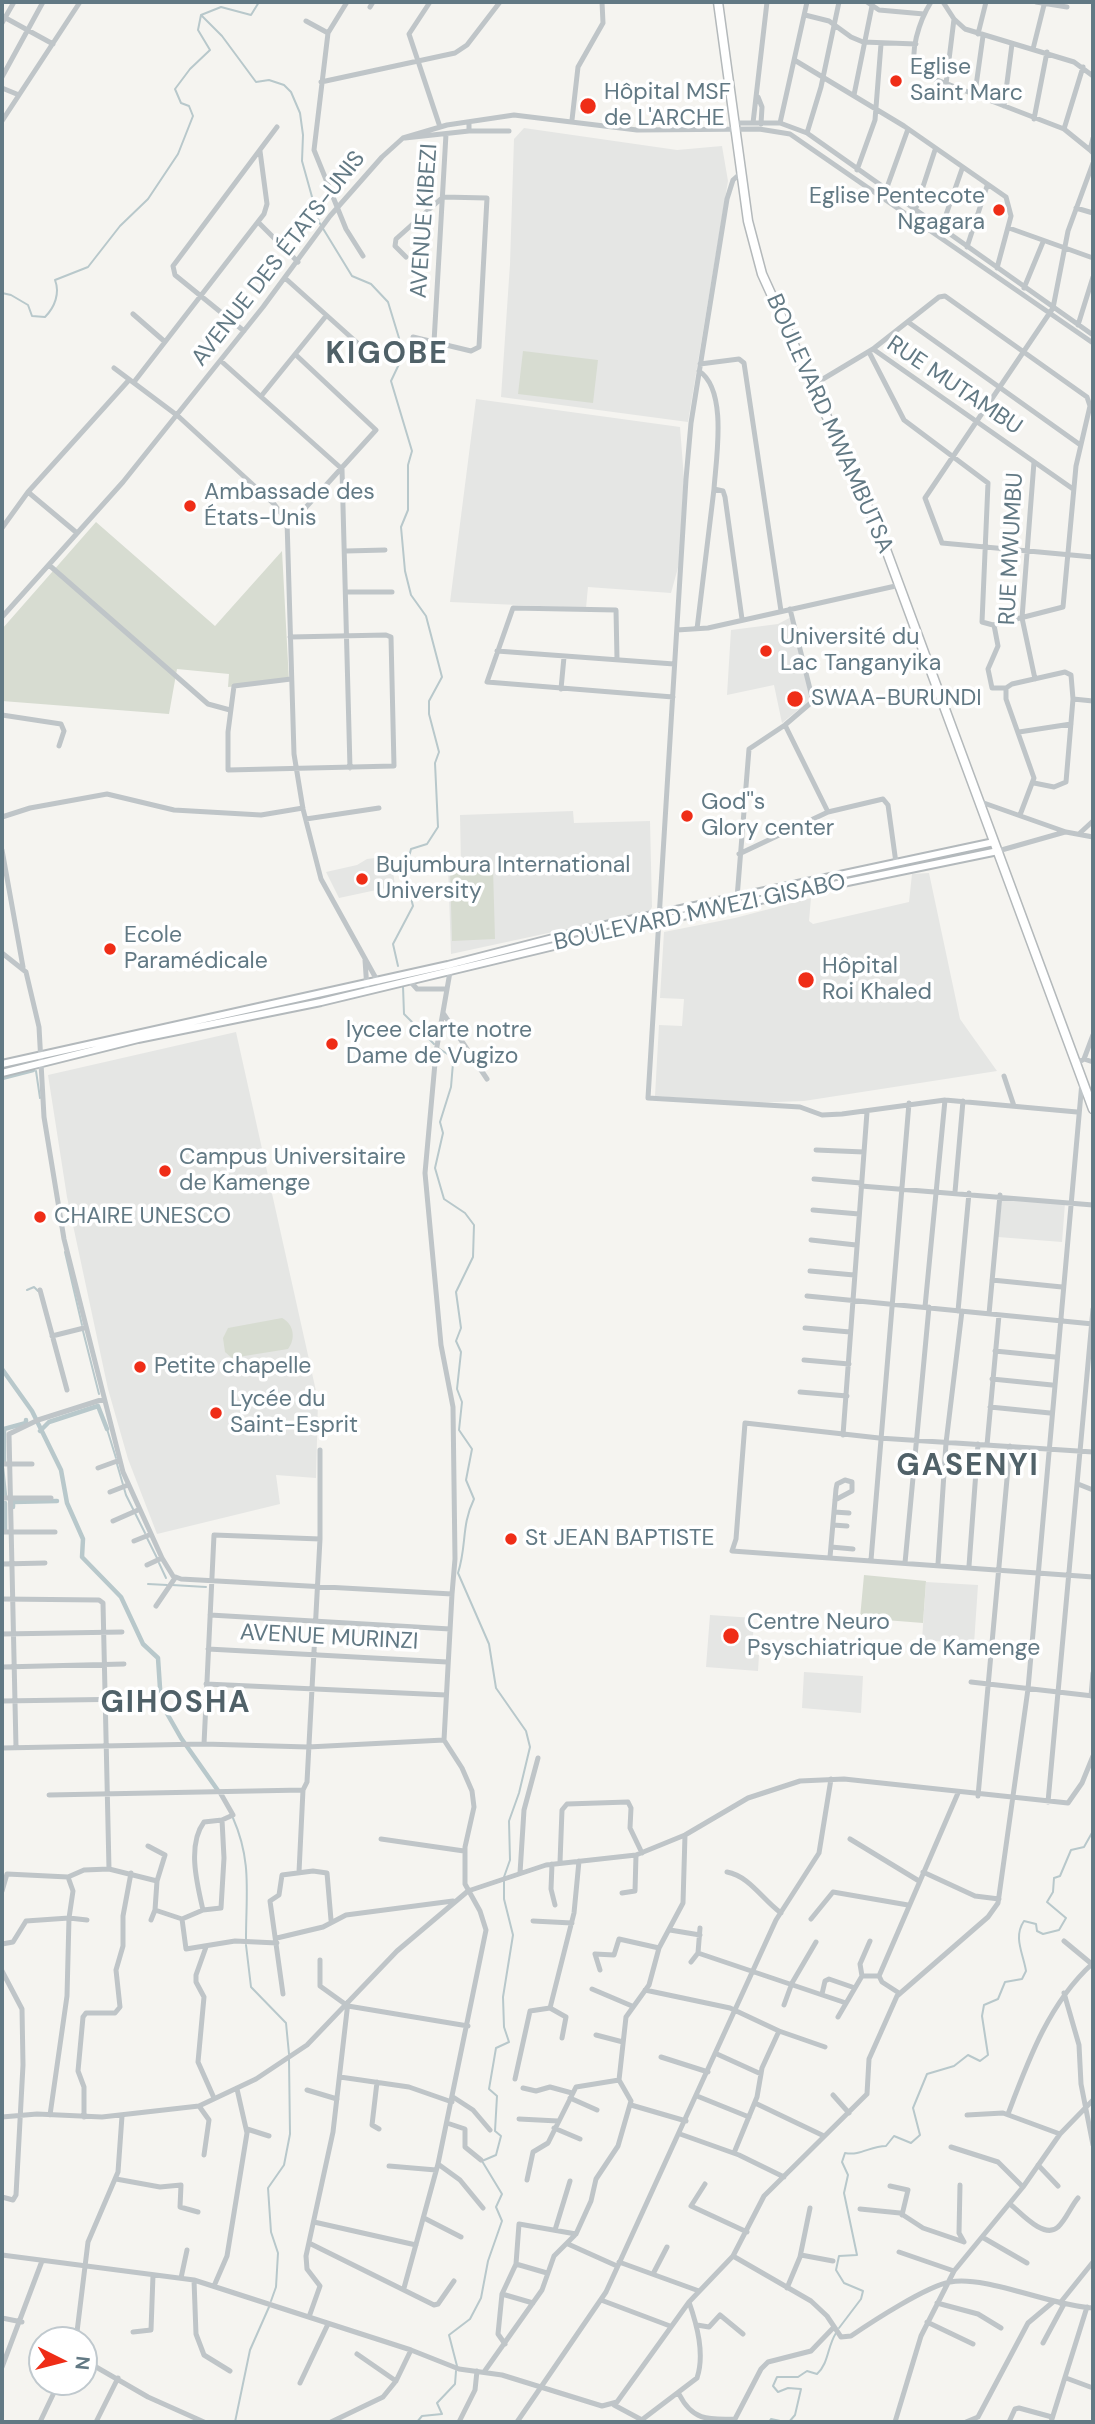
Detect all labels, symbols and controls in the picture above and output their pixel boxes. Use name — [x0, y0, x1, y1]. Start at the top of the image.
place label: Eglise Saint Marc — [910, 54, 1023, 108]
marker: Eglise Saint Marc — [888, 73, 904, 89]
place label: Hôpital MSF de L'ARCHE — [604, 79, 731, 133]
marker: Hôpital MSF de L'ARCHE — [578, 96, 598, 116]
street label: AVENUE KIBEZI — [406, 143, 444, 299]
street label: AVENUE DES ÉTATS-UNIS — [186, 146, 372, 372]
place label: Eglise Pentecote Ngagara — [809, 183, 985, 237]
marker: Eglise Pentecote Ngagara — [991, 202, 1007, 218]
street label: BOULEVARD MWAMBUTSA — [759, 290, 899, 558]
street label: RUE MUTAMBU — [881, 331, 1027, 441]
district label: KIGOBE — [326, 337, 448, 373]
street label: RUE MWUMBU — [994, 472, 1030, 626]
place label: Ambassade des États-Unis — [204, 479, 375, 533]
marker: Ambassade des États-Unis — [182, 498, 198, 514]
place label: Université du Lac Tanganyika — [780, 624, 941, 678]
marker: Université du Lac Tanganyika — [758, 643, 774, 659]
place label: SWAA-BURUNDI — [811, 685, 982, 713]
marker: SWAA-BURUNDI — [785, 689, 805, 709]
place label: God''s Glory center — [701, 789, 834, 843]
marker: God''s Glory center — [679, 808, 695, 824]
place label: Bujumbura International University — [376, 852, 630, 906]
street label: BOULEVARD MWEZI GISABO — [552, 869, 848, 957]
marker: Bujumbura International University — [354, 871, 370, 887]
place label: Ecole Paramédicale — [124, 922, 268, 976]
marker: Ecole Paramédicale — [102, 941, 118, 957]
place label: Hôpital Roi Khaled — [822, 953, 932, 1007]
marker: Hôpital Roi Khaled — [796, 970, 816, 990]
place label: lycee clarte notre Dame de Vugizo — [346, 1017, 532, 1071]
marker: lycee clarte notre Dame de Vugizo — [324, 1036, 340, 1052]
place label: Campus Universitaire de Kamenge — [179, 1144, 406, 1198]
marker: Campus Universitaire de Kamenge — [157, 1163, 173, 1179]
place label: CHAIRE UNESCO — [54, 1203, 231, 1231]
marker: CHAIRE UNESCO — [32, 1209, 48, 1225]
place label: Petite chapelle — [154, 1353, 311, 1381]
marker: Petite chapelle — [132, 1359, 148, 1375]
place label: Lycée du Saint-Esprit — [230, 1386, 358, 1440]
marker: Lycée du Saint-Esprit — [208, 1405, 224, 1421]
district label: GASENYI — [897, 1449, 1039, 1485]
place label: St JEAN BAPTISTE — [525, 1525, 715, 1553]
marker: St JEAN BAPTISTE — [503, 1531, 519, 1547]
place label: Centre Neuro Psyschiatrique de Kamenge — [747, 1609, 1040, 1663]
street label: AVENUE MURINZI — [239, 1620, 419, 1656]
marker: Centre Neuro Psyschiatrique de Kamenge — [721, 1626, 741, 1646]
district label: GIHOSHA — [101, 1686, 251, 1722]
north arrow — [28, 2326, 98, 2396]
text: N — [69, 2355, 96, 2371]

